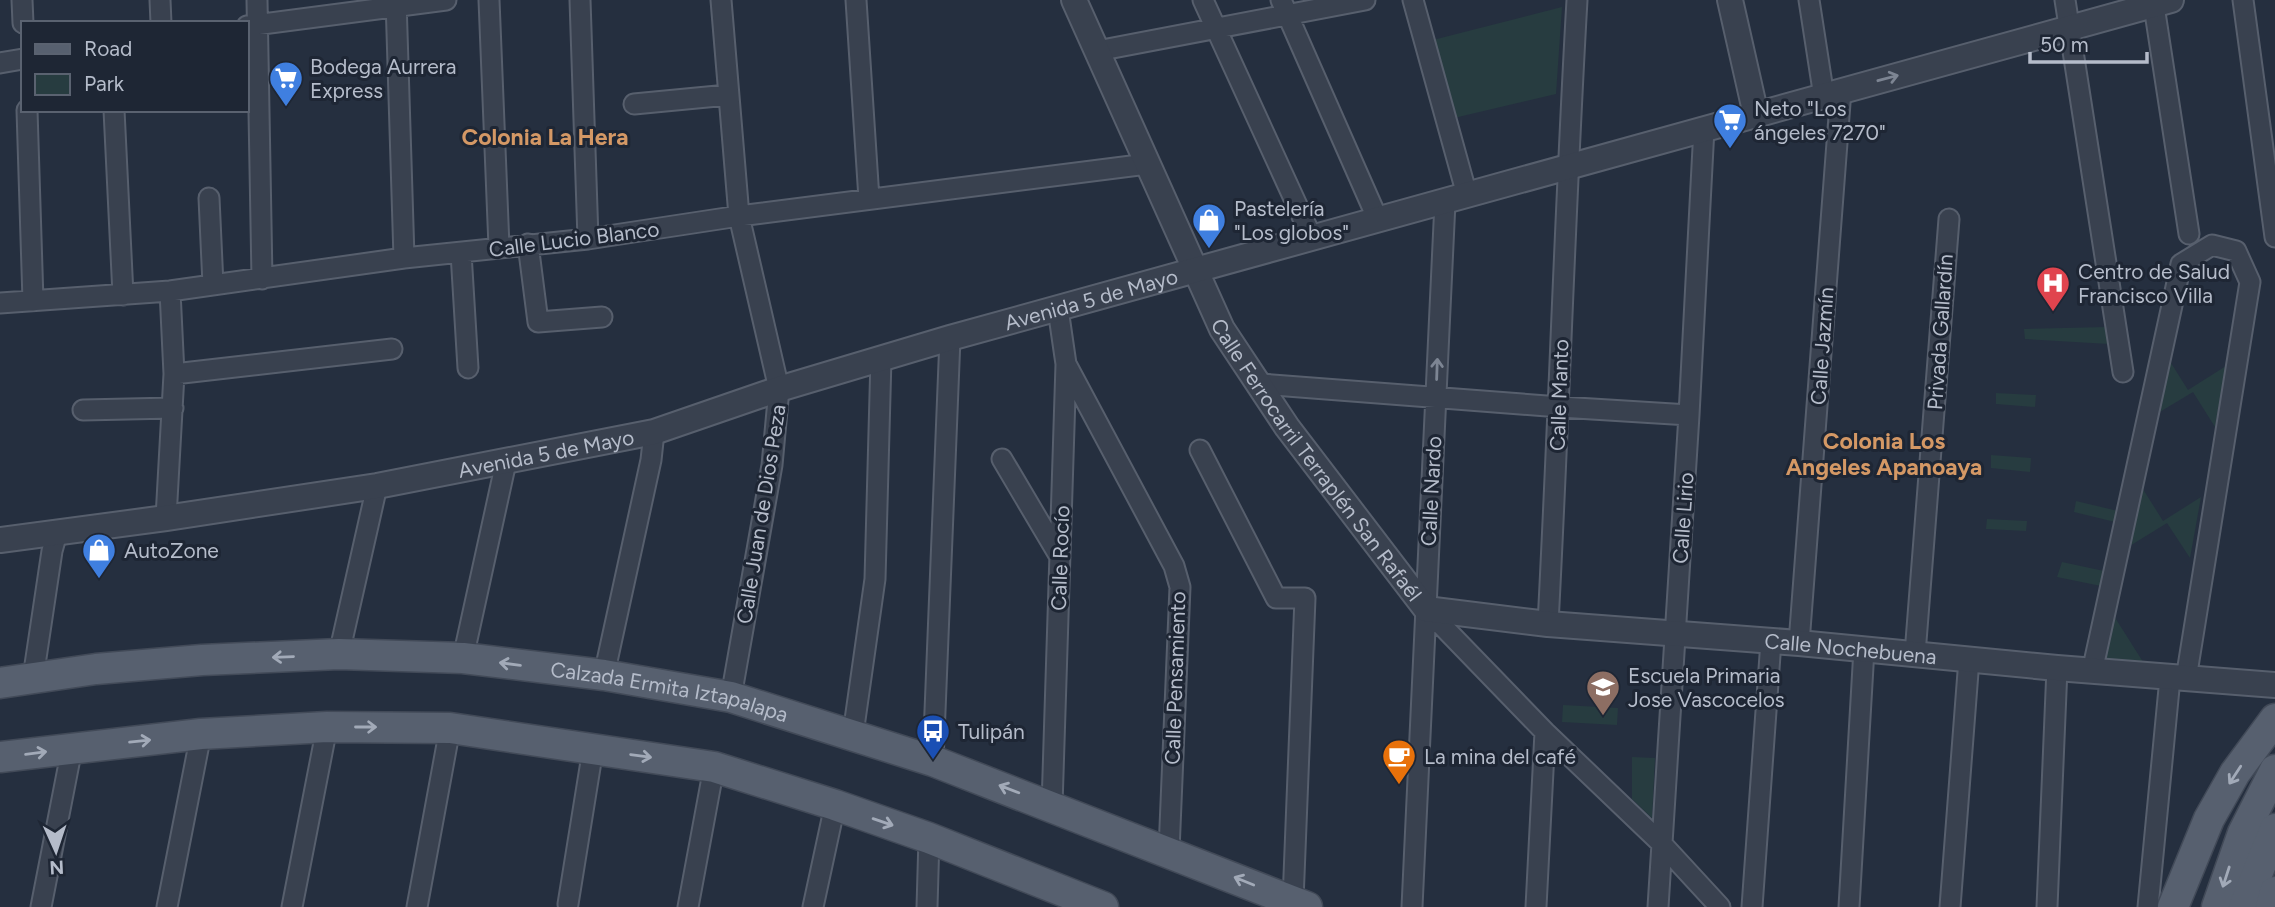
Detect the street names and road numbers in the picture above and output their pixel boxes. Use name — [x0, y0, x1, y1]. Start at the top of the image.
street label: Calle Lucio Blanco — [487, 216, 661, 262]
street label: Privada Gallardín — [1922, 253, 1958, 411]
street label: Avenida 5 de Mayo — [1002, 263, 1180, 335]
street label: Calle Jazmín — [1805, 286, 1839, 406]
street label: Calle Ferrocarril Terraplén San Rafaél — [1206, 314, 1428, 606]
street label: Calle Manto — [1545, 339, 1573, 451]
street label: Calle Juan de Dios Peza — [731, 403, 791, 625]
street label: Avenida 5 de Mayo — [456, 424, 636, 482]
street label: Calle Nardo — [1416, 435, 1446, 547]
street label: Calle Lirio — [1667, 471, 1699, 565]
street label: Calle Rocío — [1046, 505, 1074, 611]
street label: Calle Pensamiento — [1159, 591, 1191, 765]
street label: Calle Nochebuena — [1764, 628, 1938, 669]
street label: Calzada Ermita Iztapalapa — [549, 656, 792, 727]

